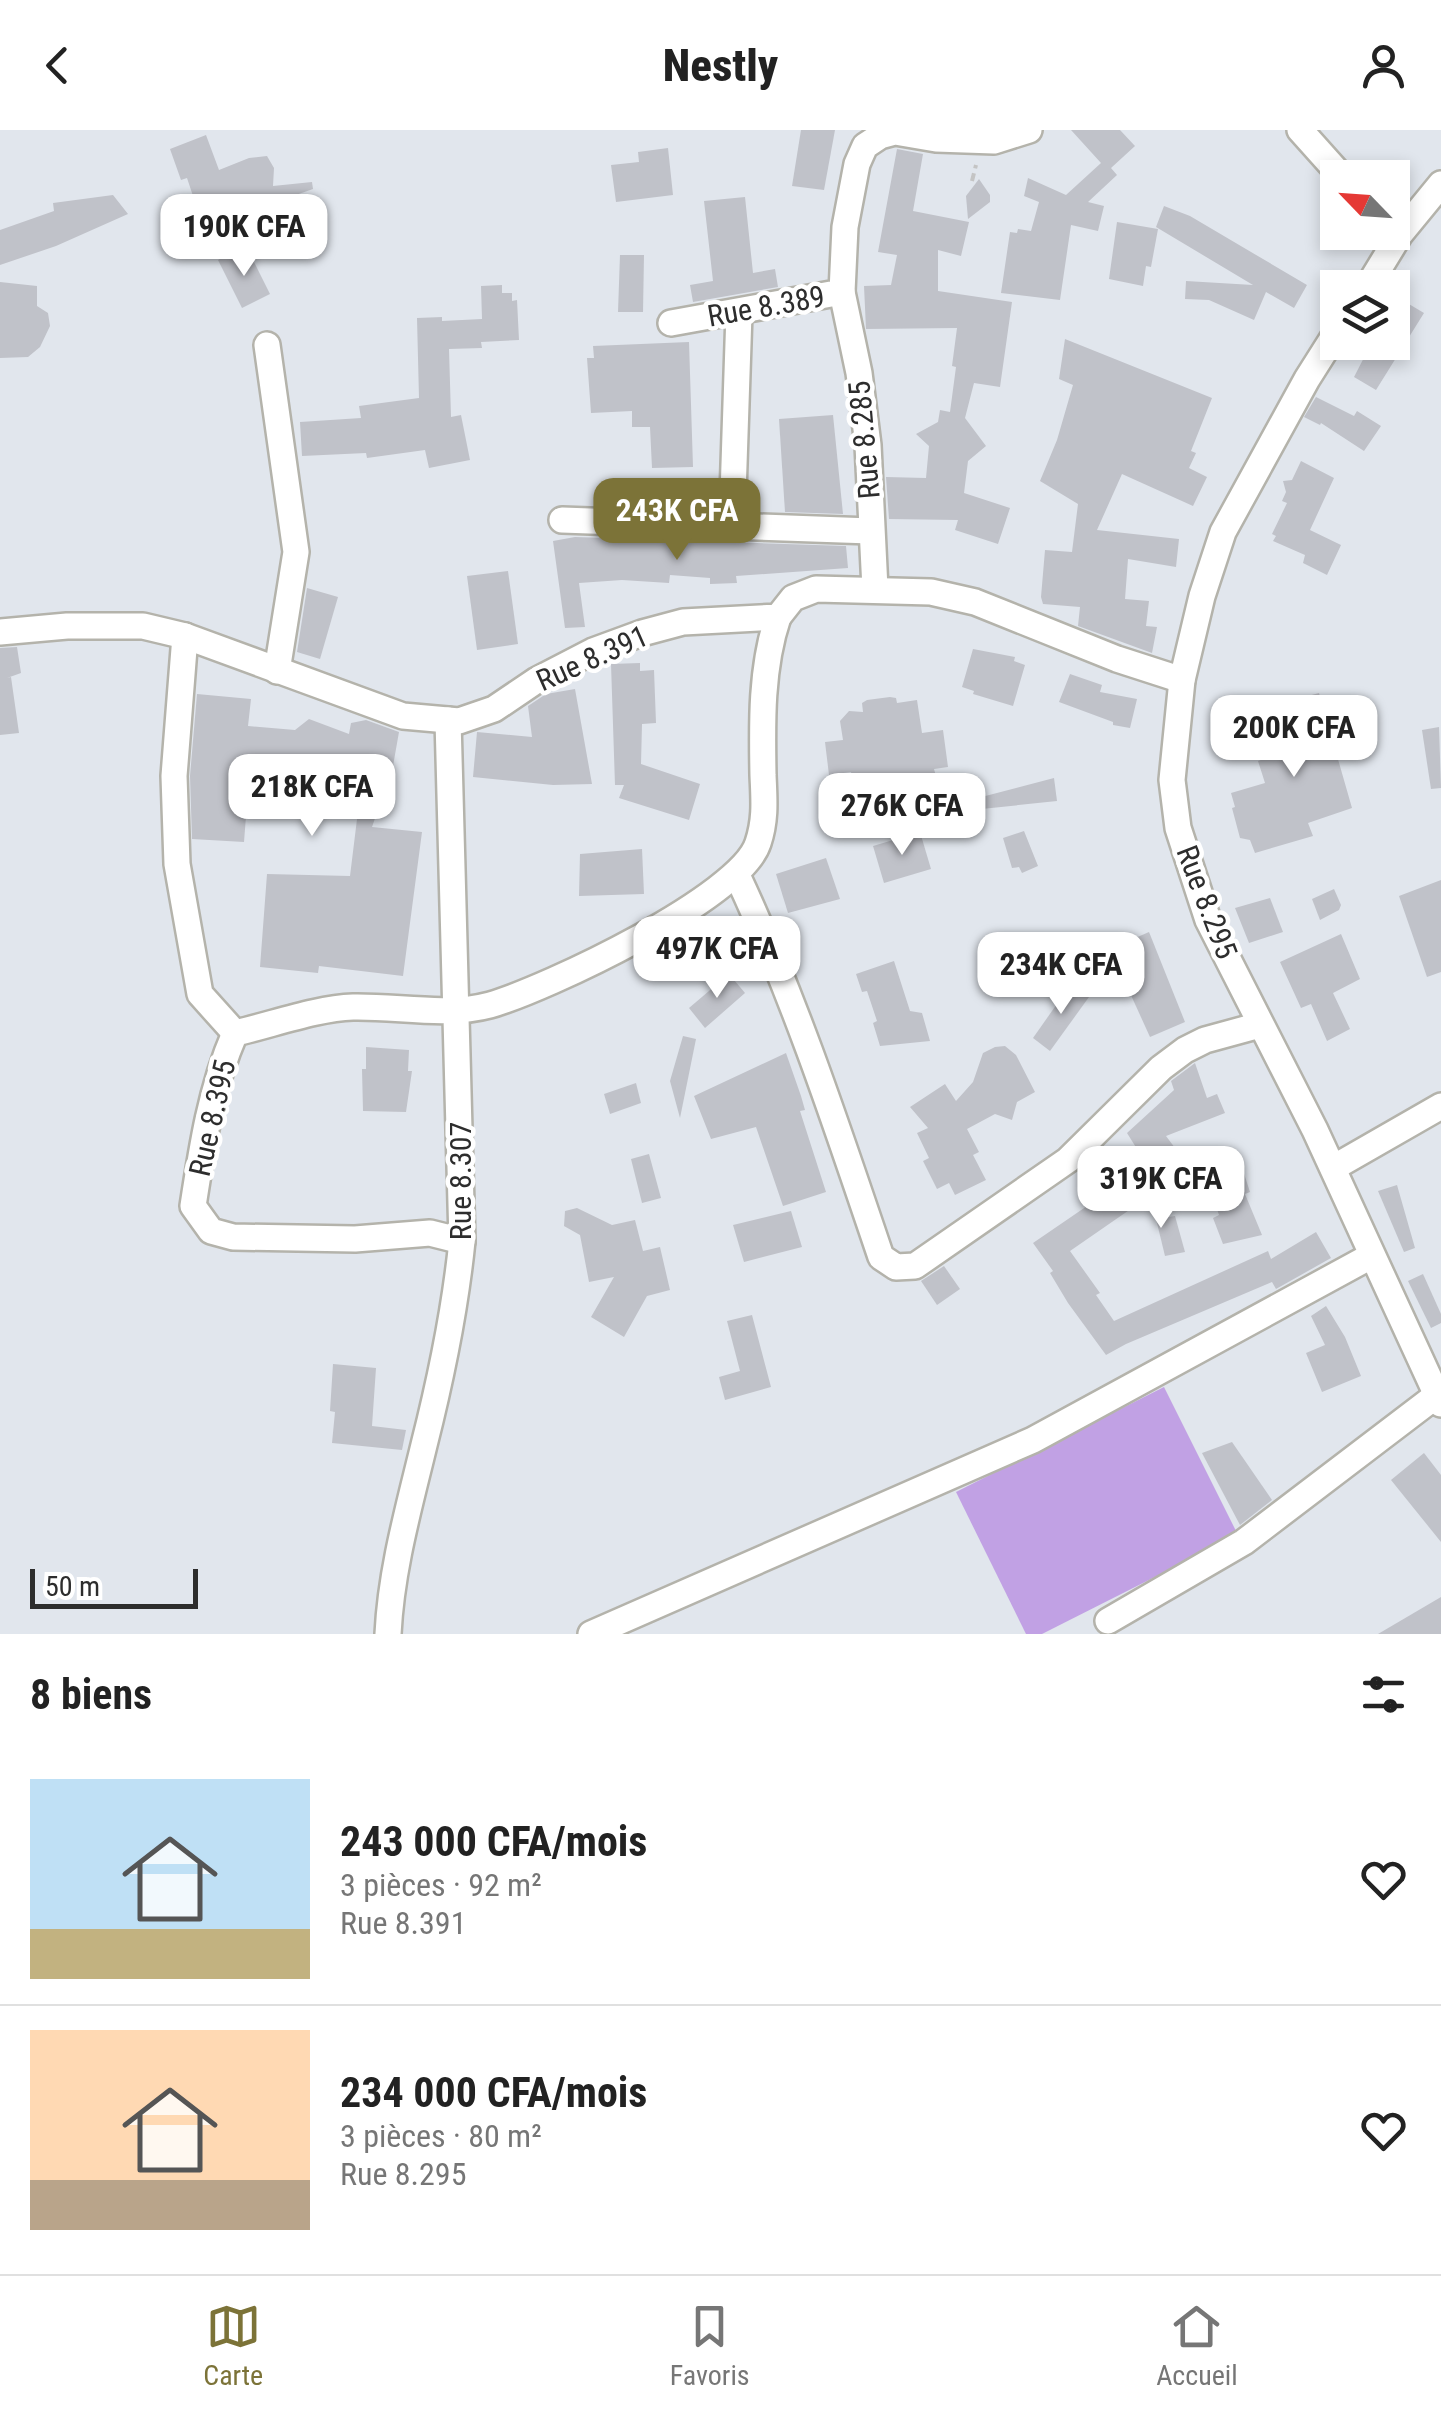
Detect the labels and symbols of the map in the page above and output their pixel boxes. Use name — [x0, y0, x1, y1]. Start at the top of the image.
north arrow — [1320, 160, 1410, 250]
pin: 190K CFA — [141, 194, 347, 279]
street label: Rue 8.389 — [705, 278, 827, 334]
street label: Rue 8.285 — [841, 379, 887, 501]
pin: 243K CFA — [574, 478, 780, 563]
street label: Rue 8.391 — [531, 618, 653, 698]
pin: 200K CFA — [1191, 695, 1397, 780]
pin: 218K CFA — [209, 754, 415, 839]
pin: 276K CFA — [799, 773, 1005, 858]
street label: Rue 8.295 — [1169, 840, 1245, 964]
pin: 497K CFA — [614, 916, 820, 1001]
pin: 234K CFA — [958, 932, 1164, 1017]
street label: Rue 8.395 — [182, 1056, 242, 1180]
street label: Rue 8.307 — [443, 1122, 478, 1240]
pin: 319K CFA — [1058, 1146, 1264, 1231]
scale bar — [30, 1564, 198, 1608]

